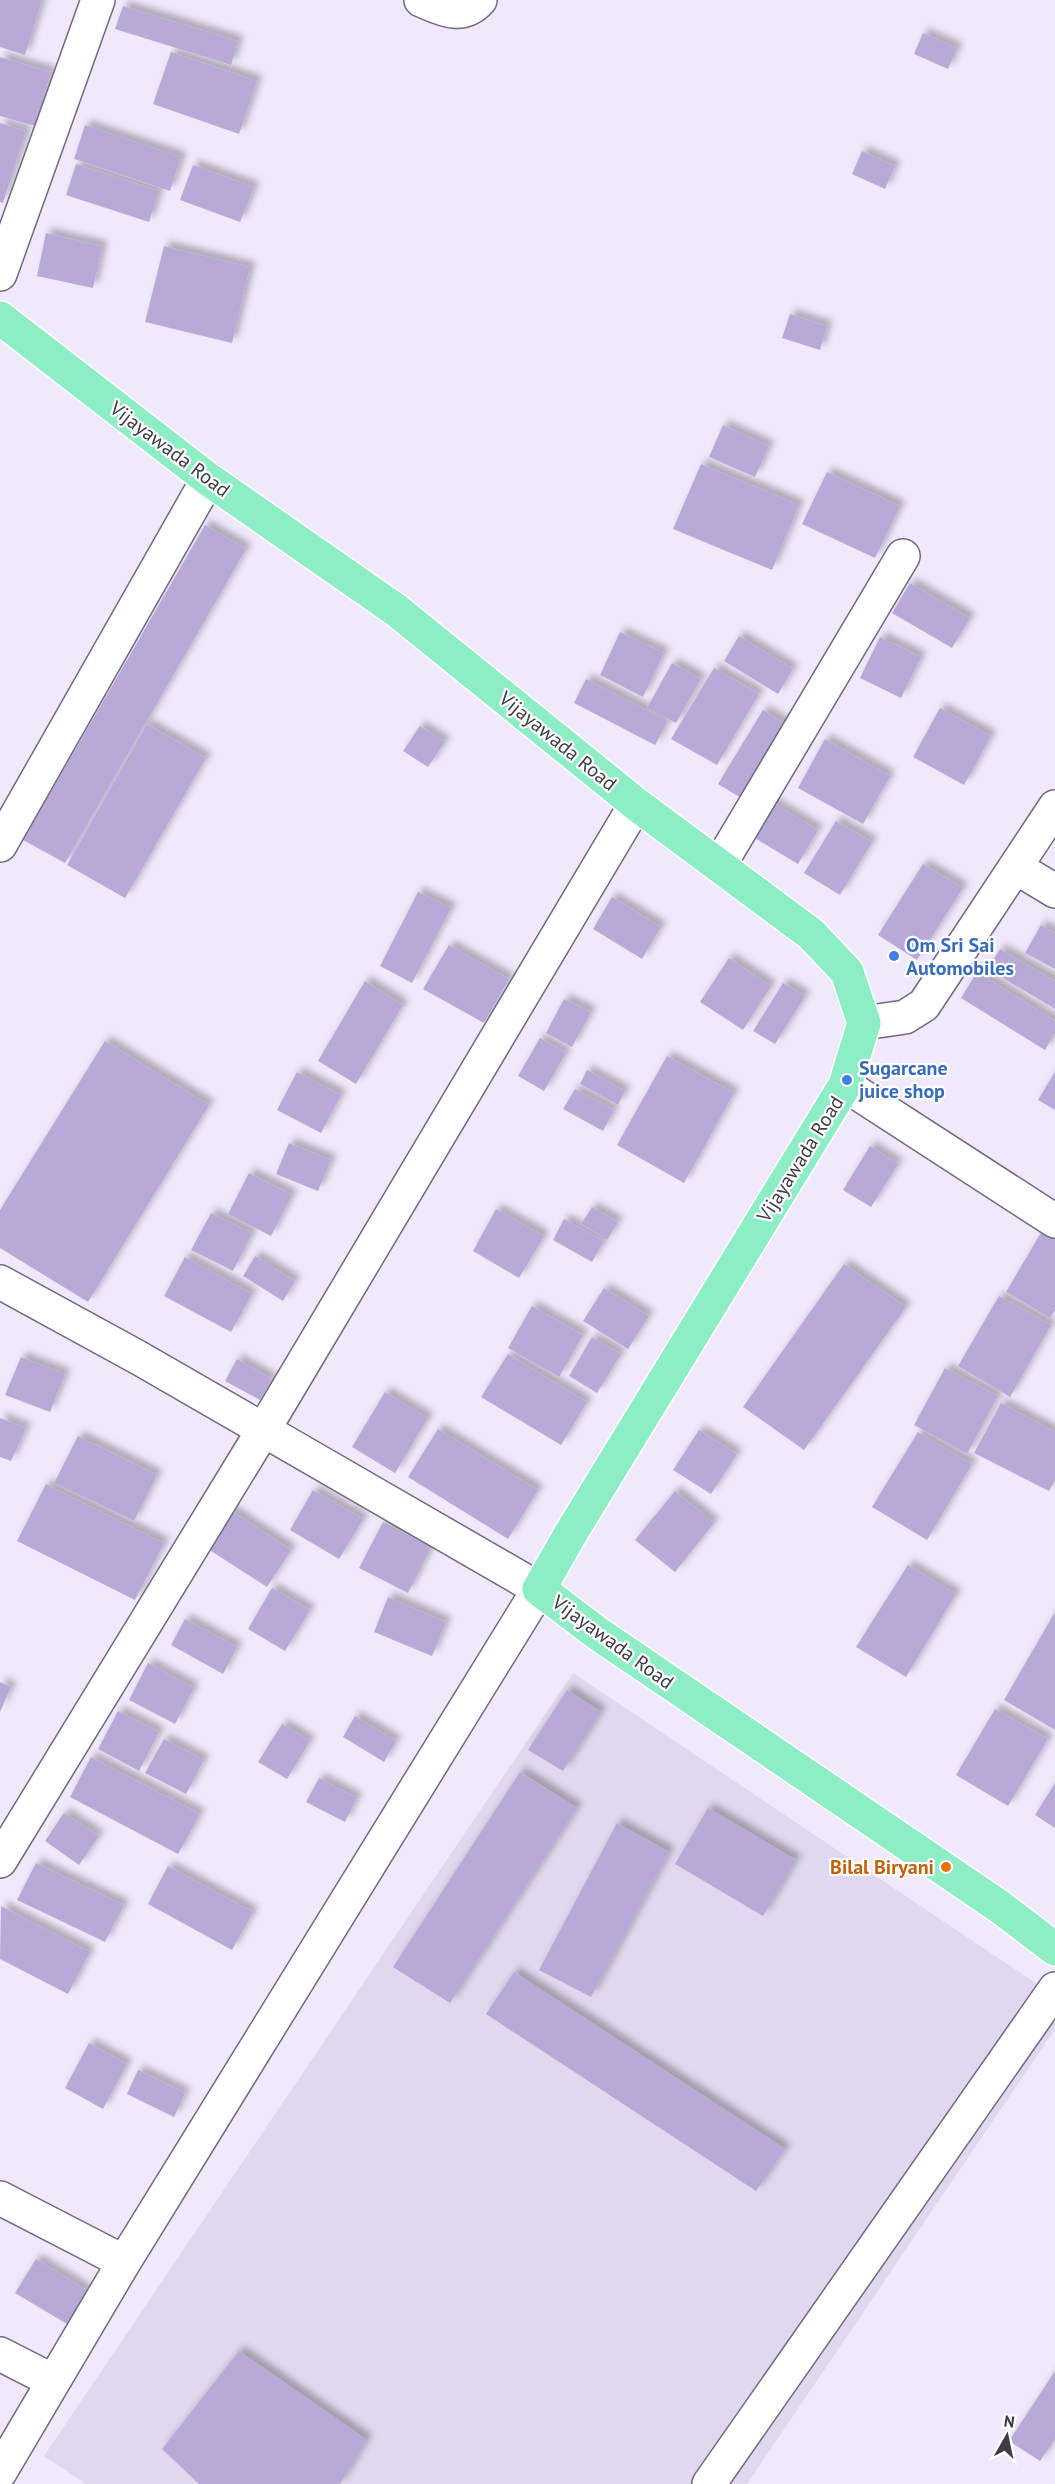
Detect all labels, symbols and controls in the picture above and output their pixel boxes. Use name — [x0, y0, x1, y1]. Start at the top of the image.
street label: Vijayawada Road — [104, 395, 235, 503]
street label: Vijayawada Road — [493, 685, 622, 796]
place label: Om Sri Sai Automobiles — [906, 932, 1014, 981]
marker: Om Sri Sai Automobiles — [887, 949, 901, 963]
place label: Sugarcane juice shop — [858, 1055, 948, 1104]
marker: Sugarcane juice shop — [840, 1073, 854, 1087]
street label: Vijayawada Road — [750, 1091, 849, 1228]
street label: Vijayawada Road — [546, 1589, 679, 1695]
place label: Bilal Biryani — [830, 1854, 934, 1880]
marker: Bilal Biryani — [939, 1860, 953, 1874]
north arrow — [977, 2406, 1037, 2466]
text: N — [1003, 2410, 1016, 2432]

